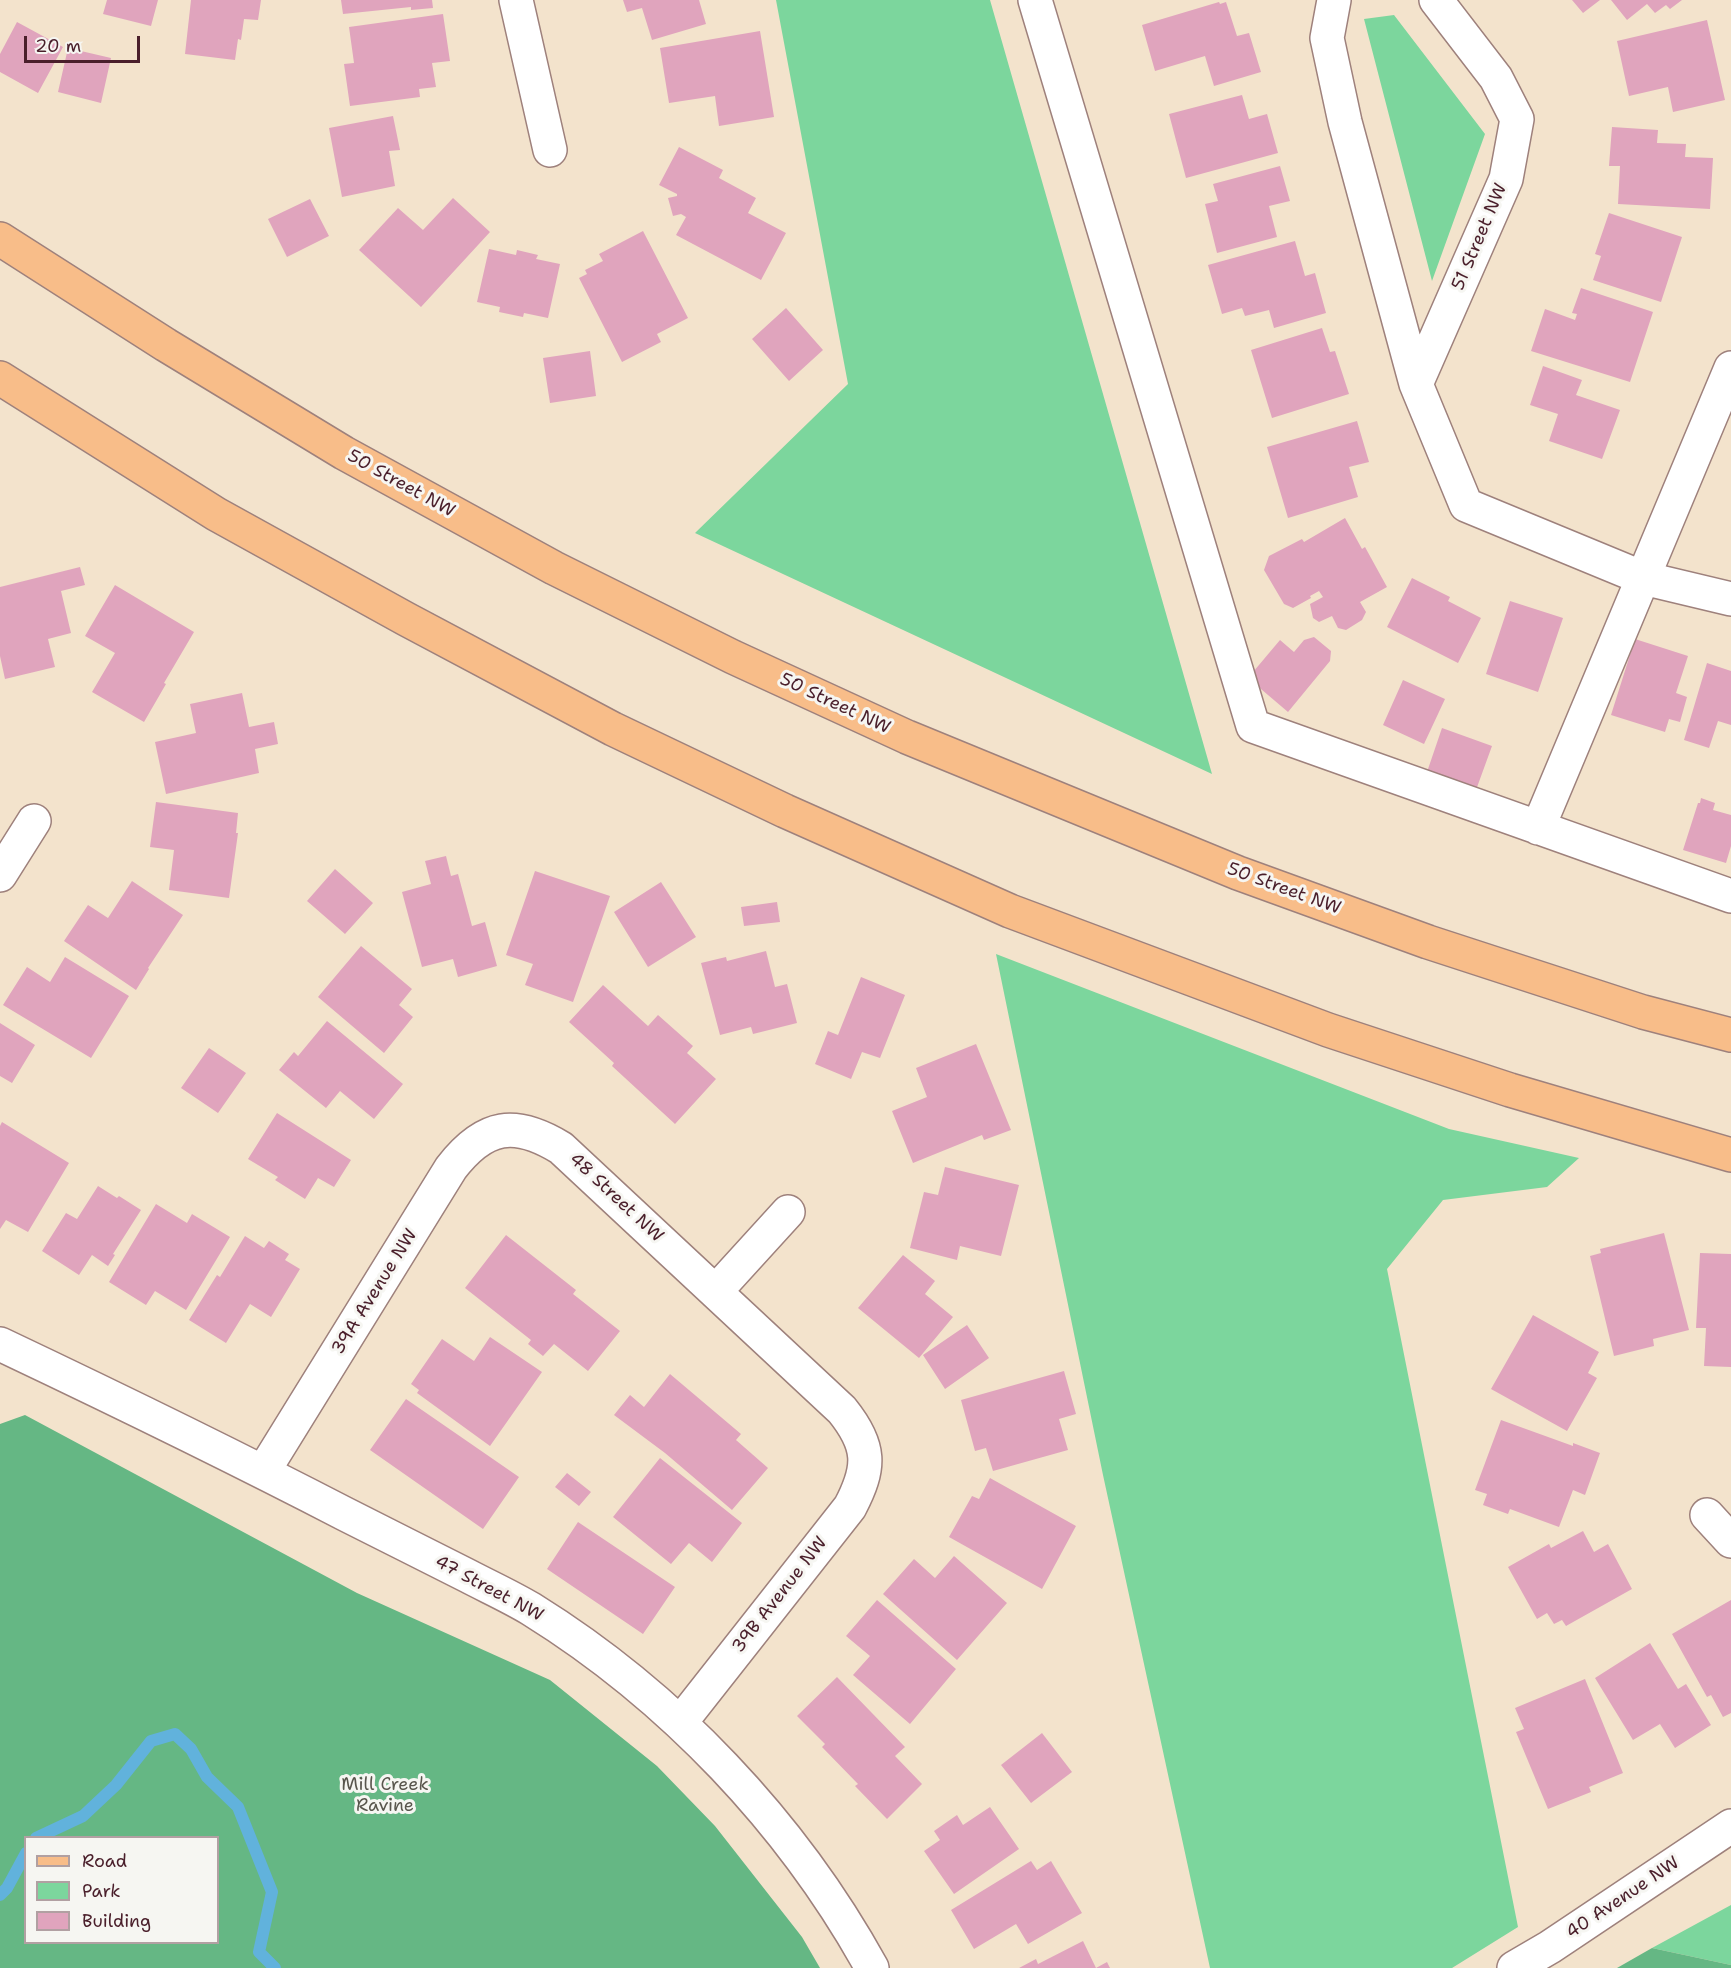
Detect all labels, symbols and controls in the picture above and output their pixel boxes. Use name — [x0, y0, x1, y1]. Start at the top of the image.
scale bar — [27, 24, 142, 62]
text: 20 m — [35, 34, 81, 58]
street label: 51 Street NW — [1448, 180, 1512, 294]
street label: 50 Street NW — [343, 446, 459, 522]
street label: 50 Street NW — [776, 669, 894, 739]
street label: 50 Street NW — [1224, 858, 1344, 920]
street label: 48 Street NW — [564, 1149, 668, 1247]
street label: 39A Avenue NW — [328, 1225, 422, 1359]
street label: 39B Avenue NW — [728, 1533, 832, 1657]
street label: 47 Street NW — [431, 1551, 547, 1627]
park label: Mill Creek Ravine — [341, 1774, 429, 1816]
legend — [24, 1836, 219, 1944]
text: Road — [82, 1849, 127, 1873]
street label: 40 Avenue NW — [1562, 1852, 1684, 1944]
text: Park — [82, 1879, 121, 1903]
text: Building — [82, 1909, 151, 1933]

